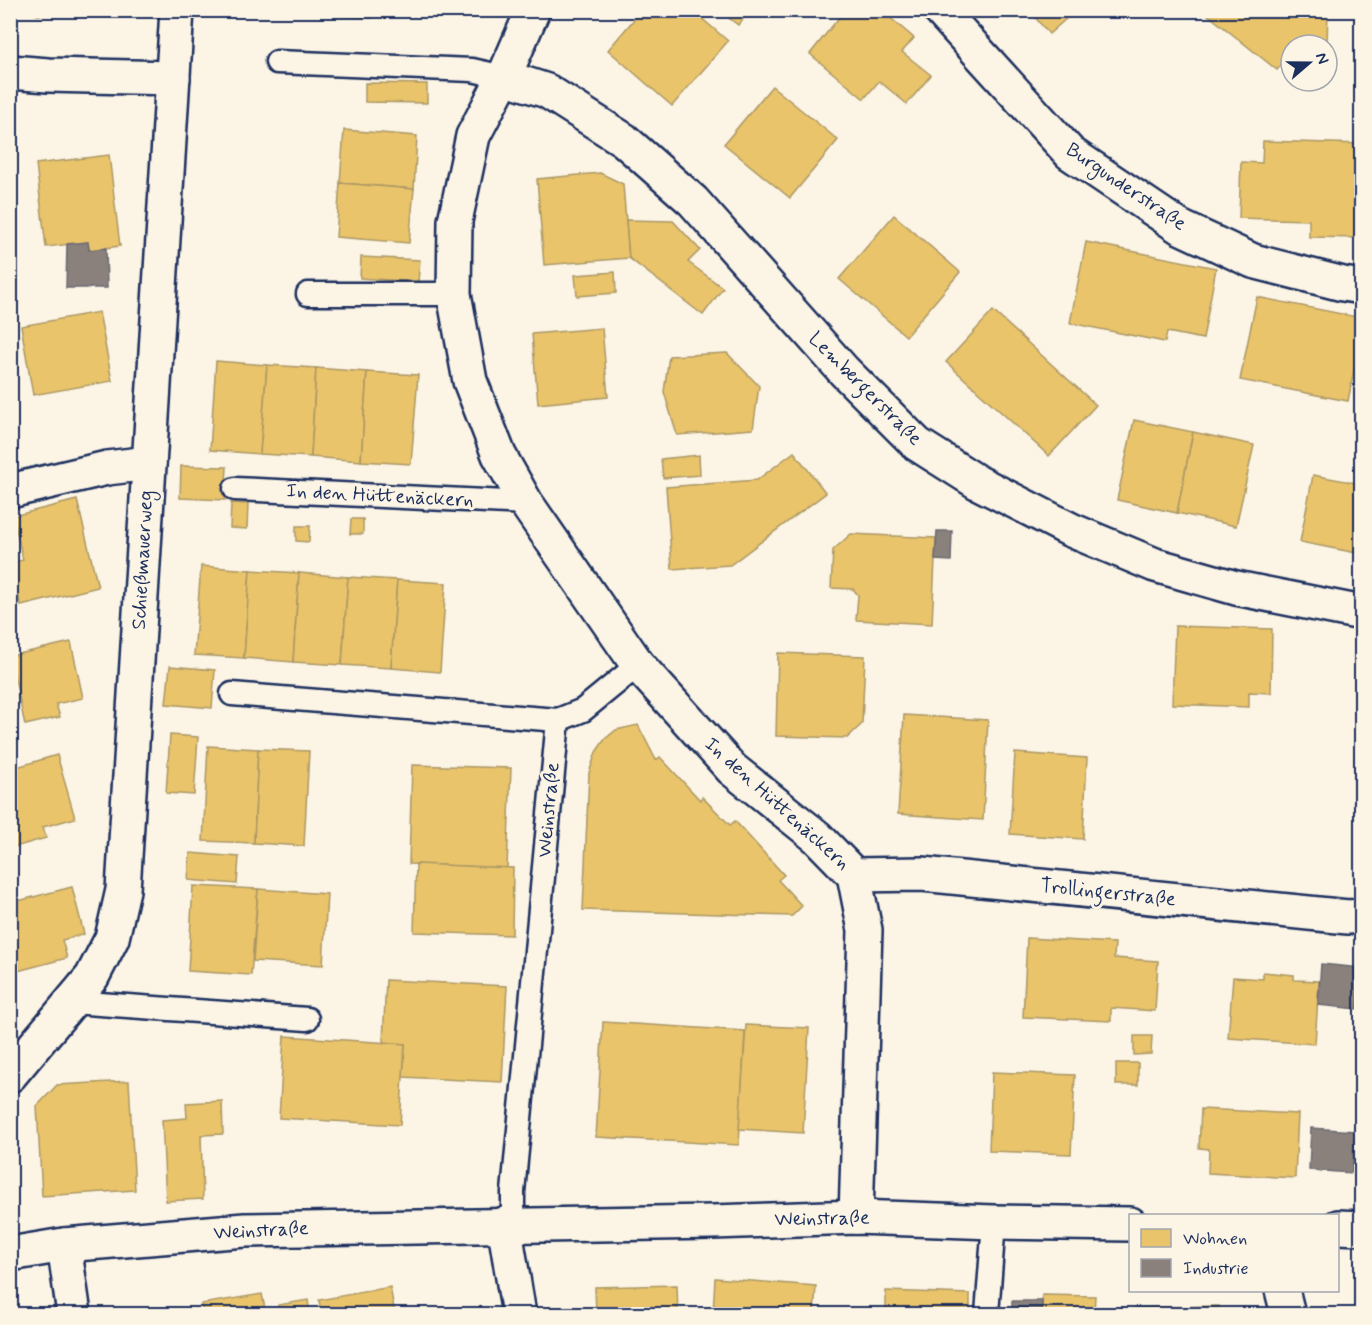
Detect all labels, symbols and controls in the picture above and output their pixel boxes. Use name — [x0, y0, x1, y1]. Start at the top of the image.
north arrow — [1279, 33, 1339, 93]
text: N — [1310, 50, 1333, 67]
street label: Burgunderstraße — [1060, 137, 1192, 238]
street label: Lembergerstraße — [801, 326, 928, 453]
street label: In den Hüttenäckern — [286, 478, 474, 514]
street label: Schießmauerweg — [126, 490, 161, 630]
street label: In den Hüttenäckern — [698, 731, 856, 877]
street label: Weinstraße — [531, 761, 567, 859]
street label: Trollingerstraße — [1039, 872, 1177, 916]
street label: Weinstraße — [774, 1205, 870, 1233]
legend — [1129, 1214, 1339, 1292]
street label: Weinstraße — [213, 1215, 309, 1247]
text: Wohnen — [1183, 1227, 1247, 1251]
text: Industrie — [1183, 1257, 1249, 1281]

